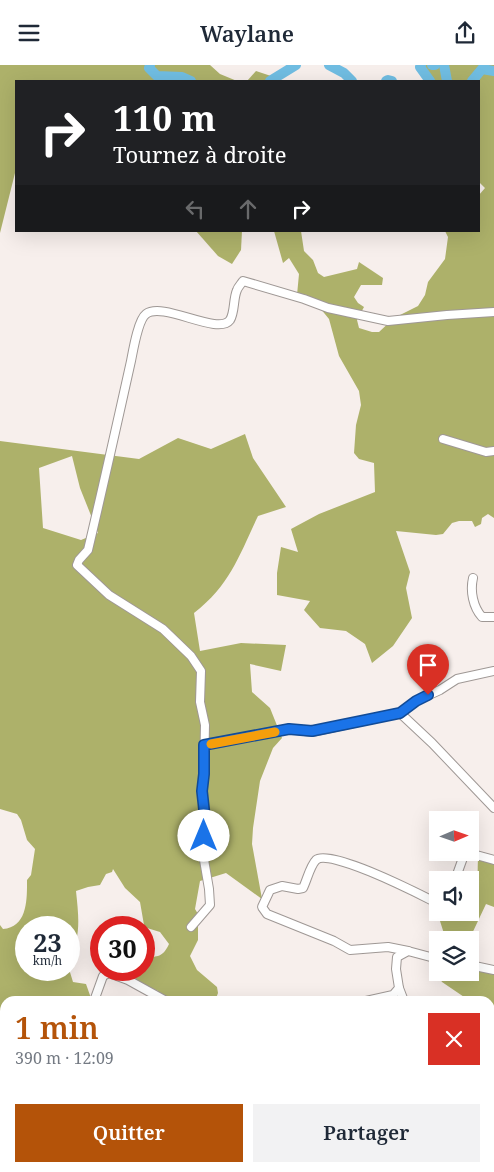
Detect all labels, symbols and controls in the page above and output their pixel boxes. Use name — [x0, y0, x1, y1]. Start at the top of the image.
text: Waylane — [200, 18, 294, 48]
icon: menu — [15, 19, 43, 47]
icon: share — [451, 19, 479, 47]
text: 110 m — [113, 94, 216, 141]
icon: right — [30, 100, 95, 165]
text: Tournez à droite — [113, 139, 287, 169]
icon: left — [181, 195, 209, 223]
icon: ahead — [234, 195, 262, 223]
icon: right — [287, 195, 315, 223]
pin — [407, 644, 449, 695]
icon: arrive — [414, 651, 442, 679]
position arrow — [177, 809, 229, 861]
north arrow — [429, 811, 479, 861]
map controls — [429, 811, 479, 981]
button: sound — [429, 871, 479, 921]
speed limit sign: 30 — [90, 916, 155, 981]
text: 23 — [33, 925, 62, 959]
button: layers — [429, 931, 479, 981]
text: km/h — [33, 952, 62, 969]
text: 1 min — [15, 1007, 99, 1048]
button: close — [428, 1013, 480, 1065]
text: 390 m · 12:09 — [15, 1047, 114, 1069]
button: Quitter — [15, 1104, 243, 1162]
button: Partager — [253, 1104, 480, 1162]

